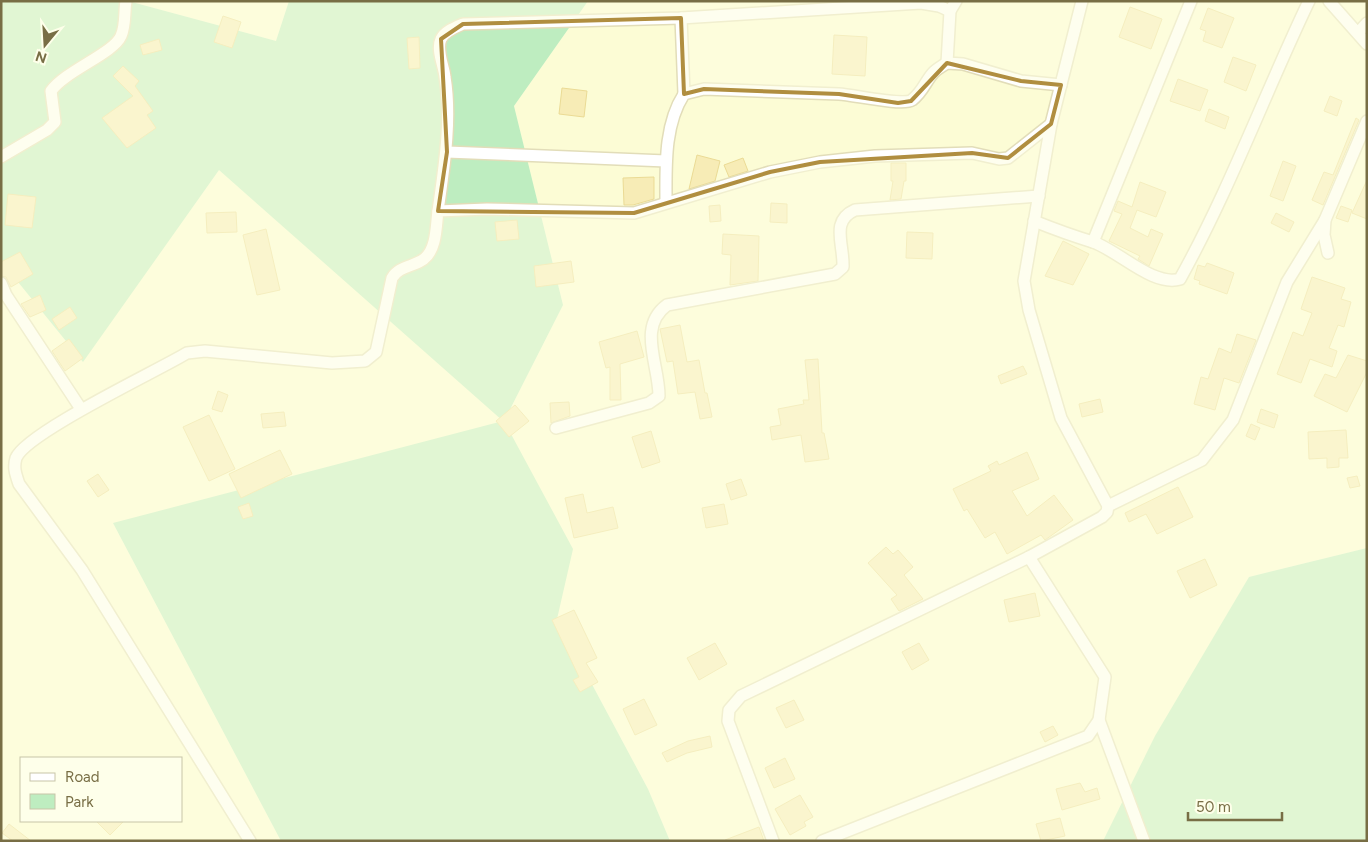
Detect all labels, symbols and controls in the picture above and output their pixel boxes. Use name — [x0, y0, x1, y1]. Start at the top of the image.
north arrow — [20, 20, 70, 70]
text: N — [33, 47, 49, 67]
legend — [20, 757, 182, 822]
text: Road — [65, 768, 100, 786]
scale bar — [1188, 790, 1282, 822]
text: Park — [65, 793, 94, 811]
text: 50 m — [1196, 798, 1231, 816]

